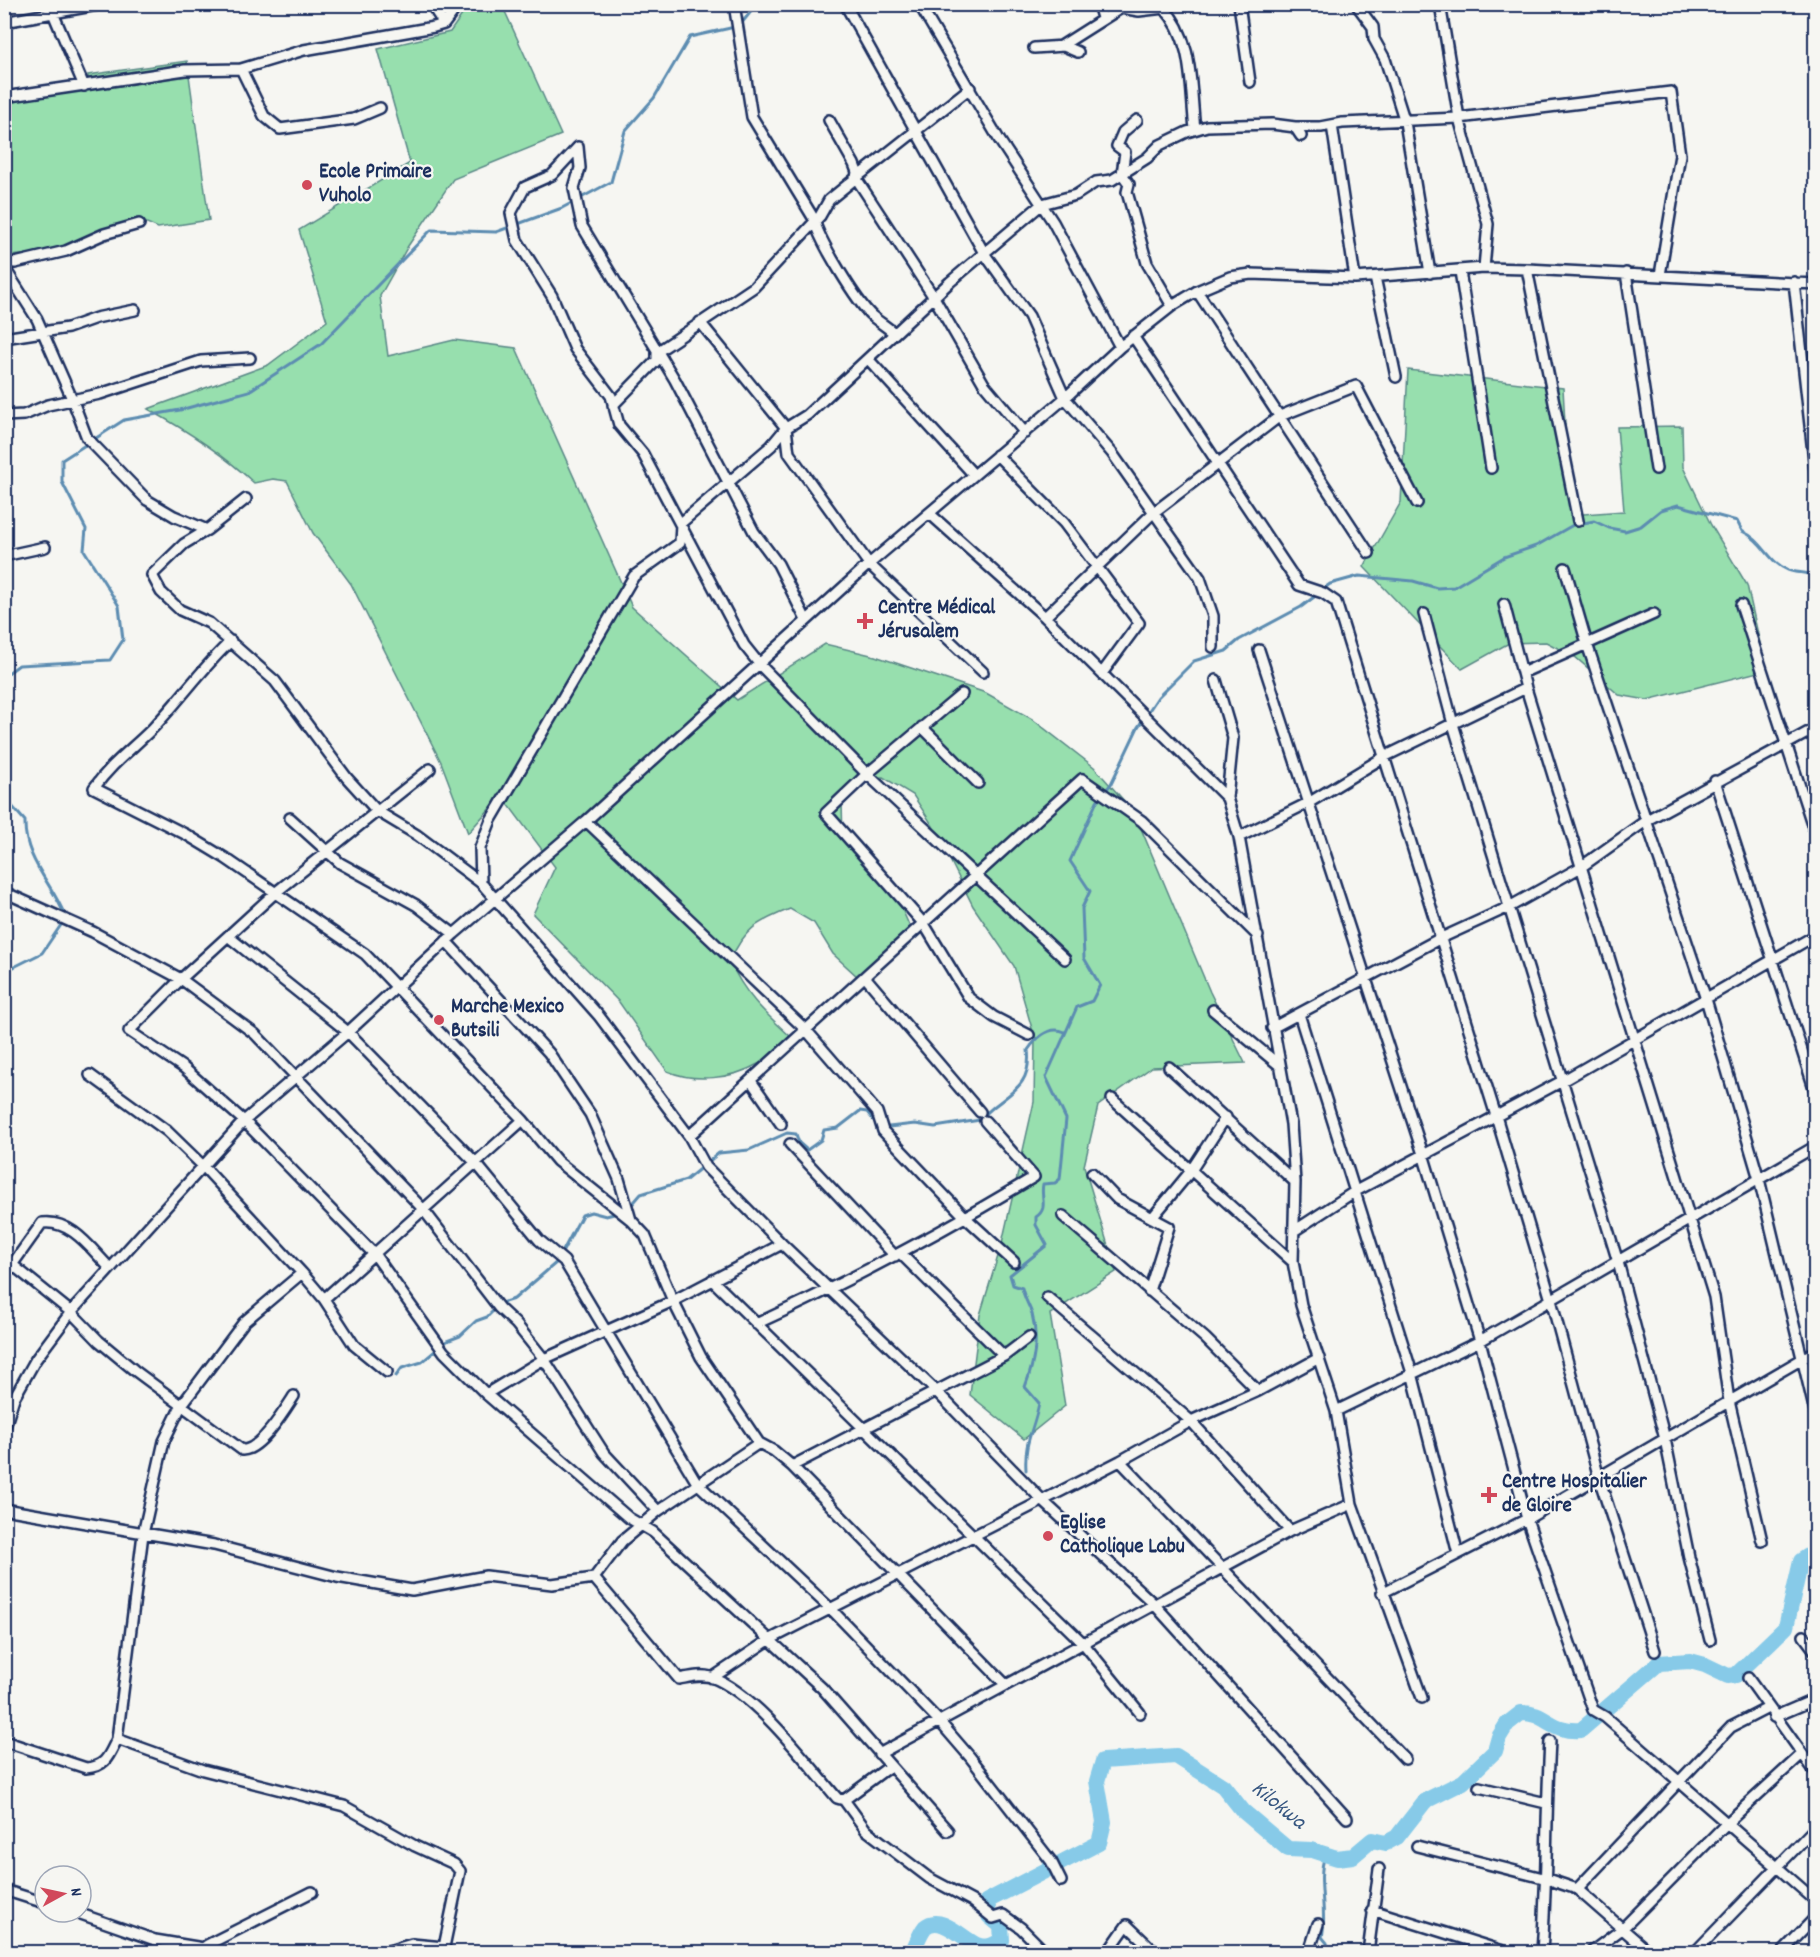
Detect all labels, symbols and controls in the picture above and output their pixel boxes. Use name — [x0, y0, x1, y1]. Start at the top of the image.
place label: Ecole Primaire Vuholo — [319, 158, 432, 212]
marker: Ecole Primaire Vuholo — [300, 178, 314, 192]
place label: Centre Médical Jérusalem — [878, 594, 996, 648]
marker: Centre Médical Jérusalem — [856, 612, 874, 630]
place label: Marche Mexico Butsili — [451, 993, 564, 1047]
marker: Marche Mexico Butsili — [432, 1013, 446, 1027]
place label: Centre Hospitalier de Gloire — [1502, 1468, 1648, 1522]
marker: Centre Hospitalier de Gloire — [1480, 1486, 1498, 1504]
place label: Eglise Catholique Labu — [1060, 1509, 1185, 1563]
marker: Eglise Catholique Labu — [1041, 1529, 1055, 1543]
water label: Kilokwa — [1244, 1774, 1313, 1839]
north arrow — [33, 1864, 93, 1924]
text: N — [63, 1887, 87, 1898]

